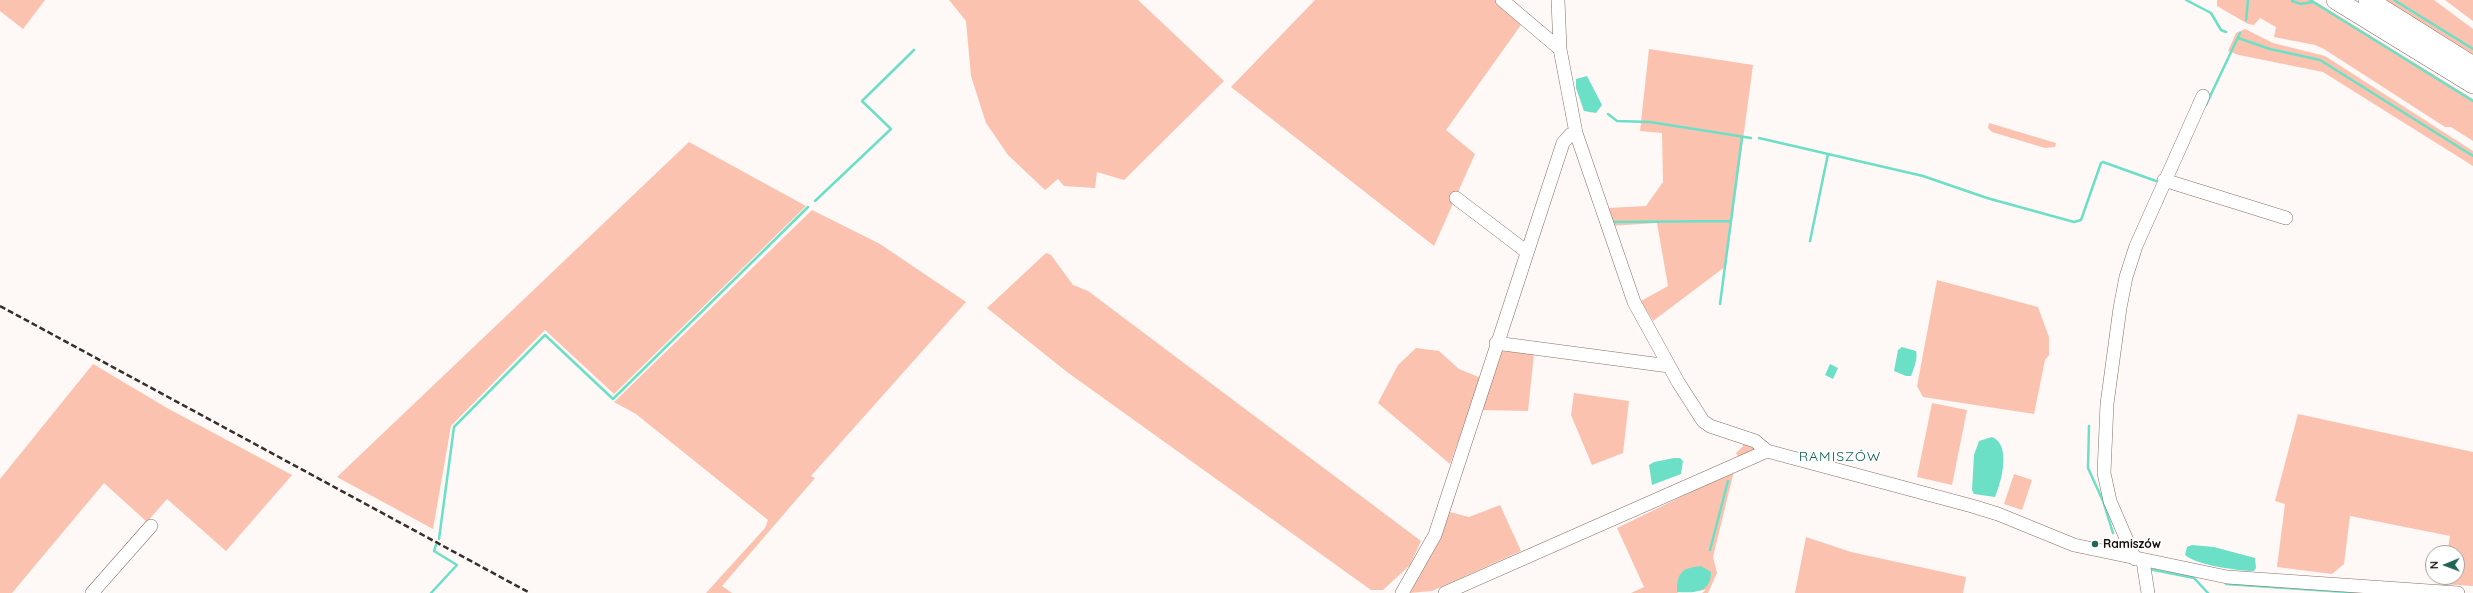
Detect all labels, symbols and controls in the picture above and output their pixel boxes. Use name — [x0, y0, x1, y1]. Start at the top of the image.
district label: RAMISZÓW — [1799, 449, 1881, 465]
place label: Ramiszów — [2103, 537, 2161, 551]
marker: Ramiszów — [2090, 539, 2100, 549]
north arrow — [2425, 545, 2465, 585]
text: N — [2427, 561, 2441, 569]

